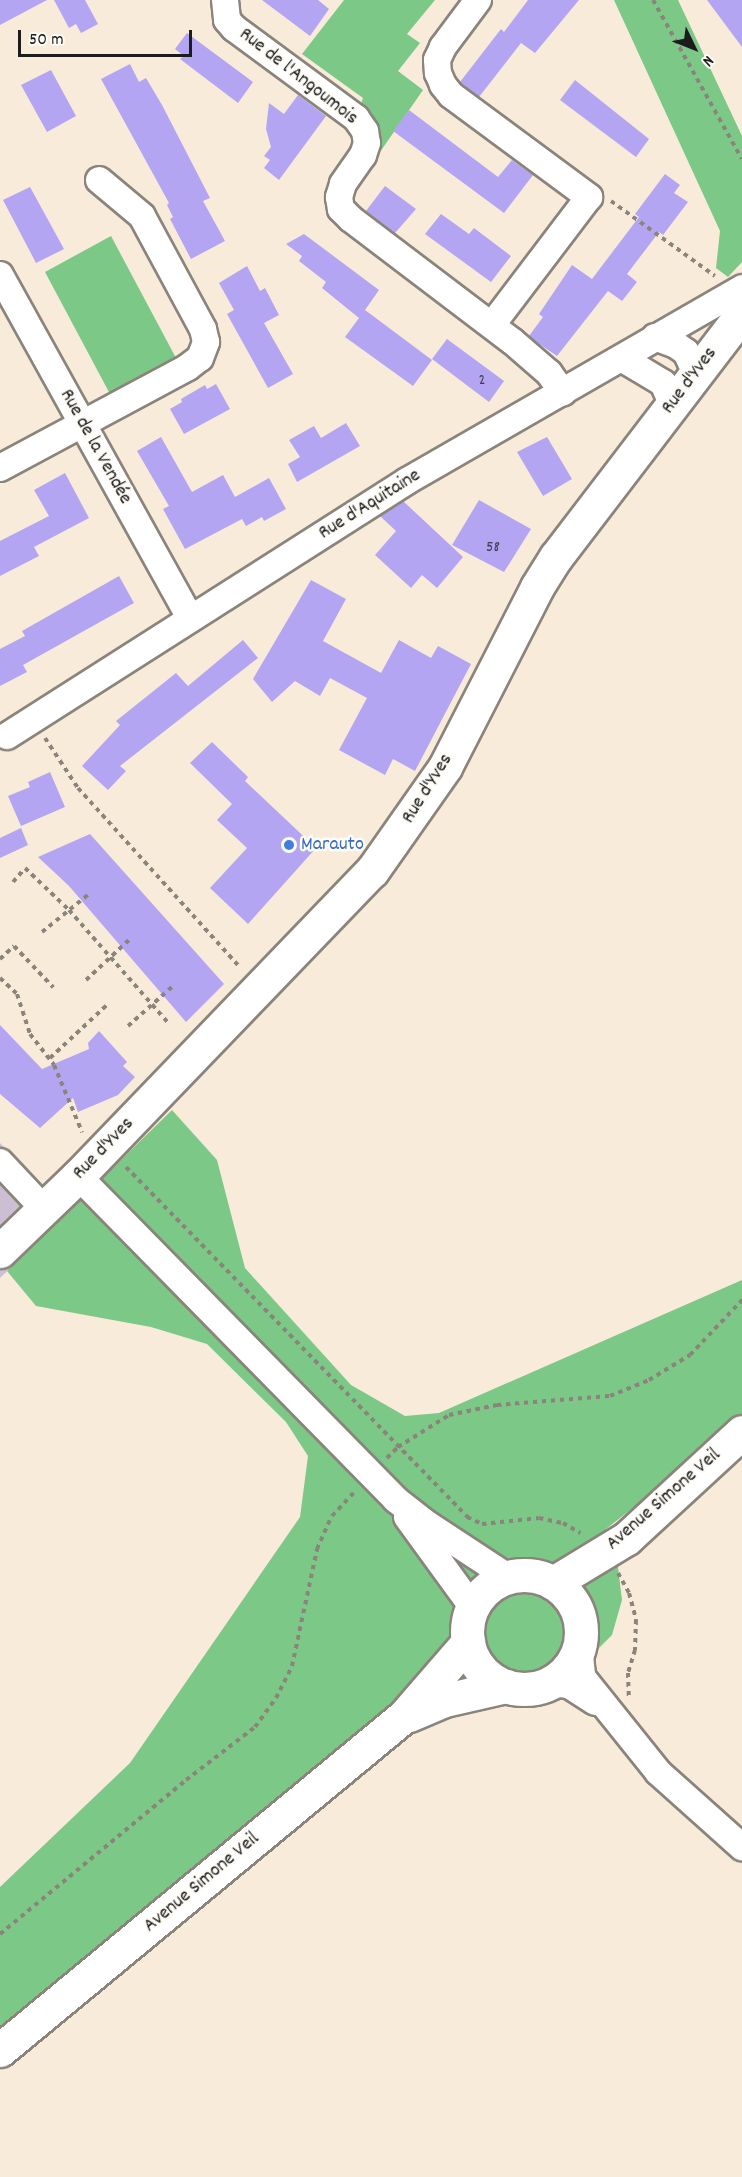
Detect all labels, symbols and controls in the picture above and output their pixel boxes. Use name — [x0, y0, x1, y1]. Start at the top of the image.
scale bar — [21, 18, 195, 56]
north arrow — [664, 18, 724, 78]
street label: Rue de l'Angoumois — [234, 23, 362, 131]
text: 50 m — [29, 28, 64, 53]
text: N — [696, 50, 719, 71]
street label: Rue d'Yves — [657, 343, 723, 419]
house number: 2 — [479, 371, 485, 391]
street label: Rue de la Vendée — [54, 385, 136, 509]
street label: Rue d'Aquitaine — [315, 464, 425, 546]
house number: 58 — [486, 538, 500, 558]
street label: Rue d'Yves — [397, 750, 459, 828]
place label: Marauto — [301, 833, 364, 857]
marker: Marauto — [282, 838, 296, 852]
street label: Rue d'Yves — [68, 1113, 140, 1185]
street label: Avenue Simone Veil — [602, 1444, 726, 1556]
street label: Avenue Simone Veil — [139, 1828, 265, 1938]

